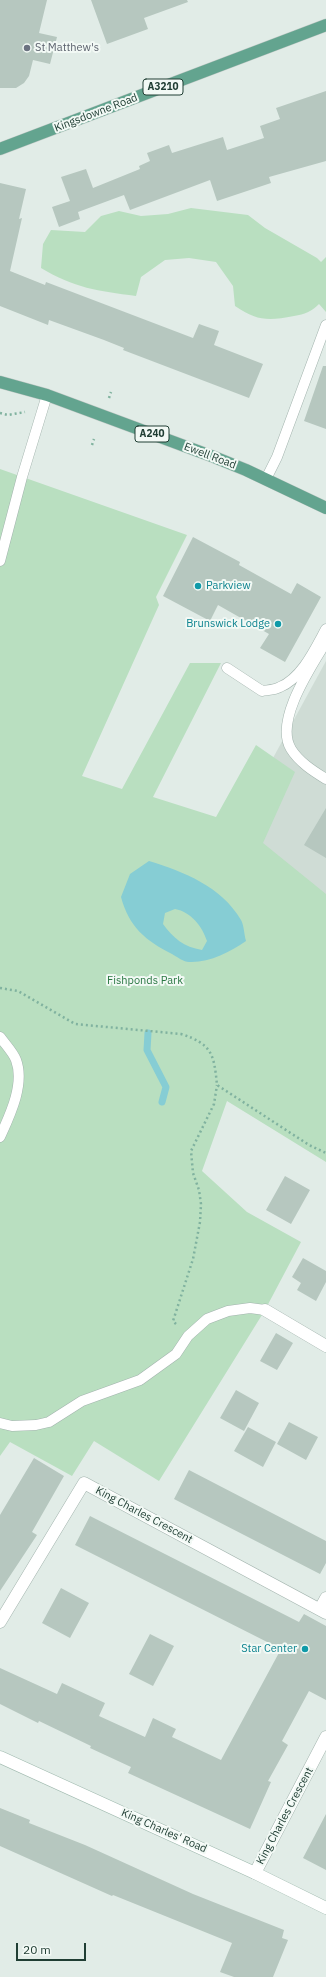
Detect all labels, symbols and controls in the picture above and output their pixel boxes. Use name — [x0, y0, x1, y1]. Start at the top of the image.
place label: St Matthew's — [35, 41, 99, 55]
marker: St Matthew's — [22, 43, 32, 53]
road number: A3210 — [143, 79, 183, 95]
street label: Kingsdowne Road — [52, 91, 140, 135]
road number: A240 — [135, 426, 169, 442]
street label: Ewell Road — [182, 440, 238, 472]
place label: Parkview — [206, 579, 251, 593]
marker: Parkview — [193, 581, 203, 591]
place label: Brunswick Lodge — [186, 617, 270, 631]
marker: Brunswick Lodge — [273, 619, 283, 629]
park label: Fishponds Park — [107, 974, 183, 988]
street label: King Charles Crescent — [93, 1484, 195, 1546]
place label: Star Center — [241, 1642, 297, 1656]
marker: Star Center — [300, 1644, 310, 1654]
street label: King Charles Crescent — [254, 1765, 316, 1867]
street label: King Charles' Road — [119, 1806, 209, 1856]
scale bar — [18, 1935, 88, 1961]
text: 20 m — [23, 1942, 51, 1957]

